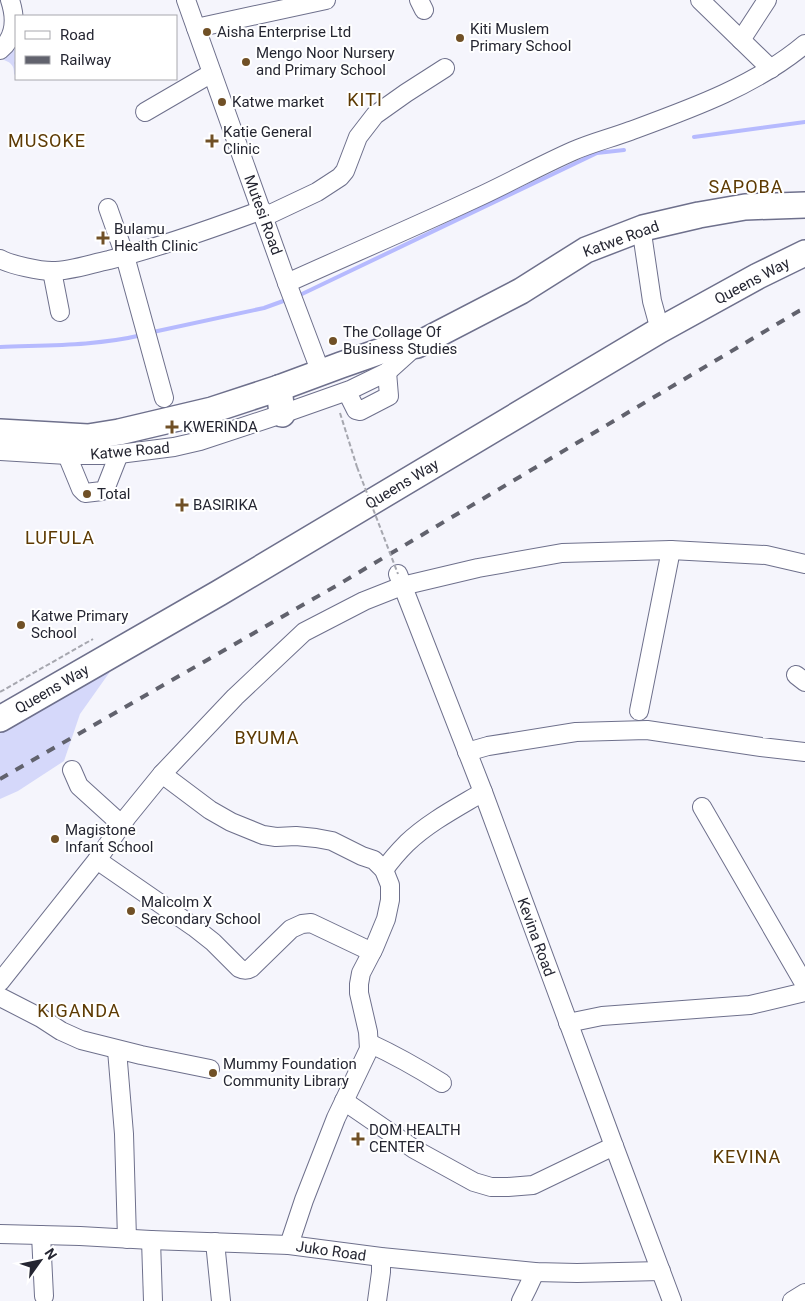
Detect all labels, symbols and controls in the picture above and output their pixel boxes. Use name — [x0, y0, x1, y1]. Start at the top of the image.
legend — [15, 15, 178, 80]
place label: Kiti Muslem Primary School — [470, 20, 571, 55]
place label: Aisha Enterprise Ltd — [217, 23, 351, 41]
text: Road — [60, 26, 94, 44]
marker: Aisha Enterprise Ltd — [201, 26, 213, 38]
marker: Kiti Muslem Primary School — [454, 32, 466, 44]
place label: Mengo Noor Nursery and Primary School — [256, 44, 395, 79]
text: Railway — [60, 51, 111, 69]
marker: Mengo Noor Nursery and Primary School — [240, 56, 252, 68]
district label: KITI — [347, 89, 383, 110]
place label: Katwe market — [232, 93, 324, 111]
marker: Katwe market — [216, 96, 228, 108]
place label: Katie General Clinic — [223, 123, 312, 158]
district label: MUSOKE — [8, 130, 86, 151]
marker: Katie General Clinic — [205, 134, 219, 148]
street label: Mutesi Road — [240, 173, 286, 257]
district label: SAPOBA — [708, 176, 784, 197]
street label: Katwe Road — [580, 217, 662, 261]
place label: Bulamu Health Clinic — [114, 220, 198, 255]
marker: Bulamu Health Clinic — [96, 231, 110, 245]
street label: Queens Way — [711, 254, 793, 308]
place label: The Collage Of Business Studies — [343, 323, 457, 358]
marker: The Collage Of Business Studies — [327, 335, 339, 347]
place label: KWERINDA — [183, 418, 258, 436]
marker: KWERINDA — [165, 420, 179, 434]
street label: Katwe Road — [89, 439, 171, 463]
street label: Queens Way — [362, 455, 442, 513]
place label: Total — [97, 485, 131, 503]
marker: Total — [81, 488, 93, 500]
place label: BASIRIKA — [193, 496, 258, 514]
marker: BASIRIKA — [175, 498, 189, 512]
district label: LUFULA — [25, 527, 95, 548]
place label: Katwe Primary School — [31, 607, 128, 642]
marker: Katwe Primary School — [15, 619, 27, 631]
street label: Queens Way — [12, 661, 92, 717]
district label: BYUMA — [235, 727, 300, 748]
place label: Magistone Infant School — [65, 821, 153, 856]
marker: Magistone Infant School — [49, 833, 61, 845]
place label: Malcolm X Secondary School — [141, 893, 261, 928]
street label: Kevina Road — [513, 895, 559, 979]
marker: Malcolm X Secondary School — [125, 905, 137, 917]
district label: KIGANDA — [37, 1000, 121, 1021]
place label: Mummy Foundation Community Library — [223, 1055, 357, 1090]
marker: Mummy Foundation Community Library — [207, 1067, 219, 1079]
place label: DOM HEALTH CENTER — [369, 1121, 461, 1156]
marker: DOM HEALTH CENTER — [351, 1132, 365, 1146]
district label: KEVINA — [713, 1146, 781, 1167]
north arrow — [15, 1236, 65, 1286]
street label: Juko Road — [295, 1237, 367, 1265]
text: N — [41, 1245, 60, 1262]

